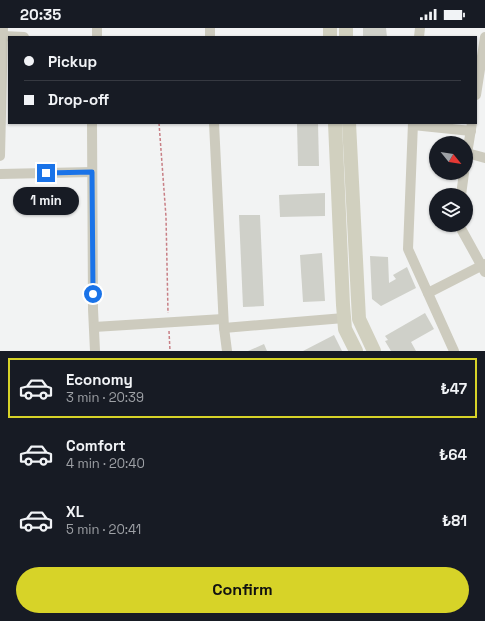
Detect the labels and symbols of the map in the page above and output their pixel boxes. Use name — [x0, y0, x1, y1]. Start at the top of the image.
north arrow — [429, 136, 473, 180]
route end — [37, 164, 55, 182]
callout: 1 min — [13, 187, 79, 215]
route start — [84, 285, 102, 303]

